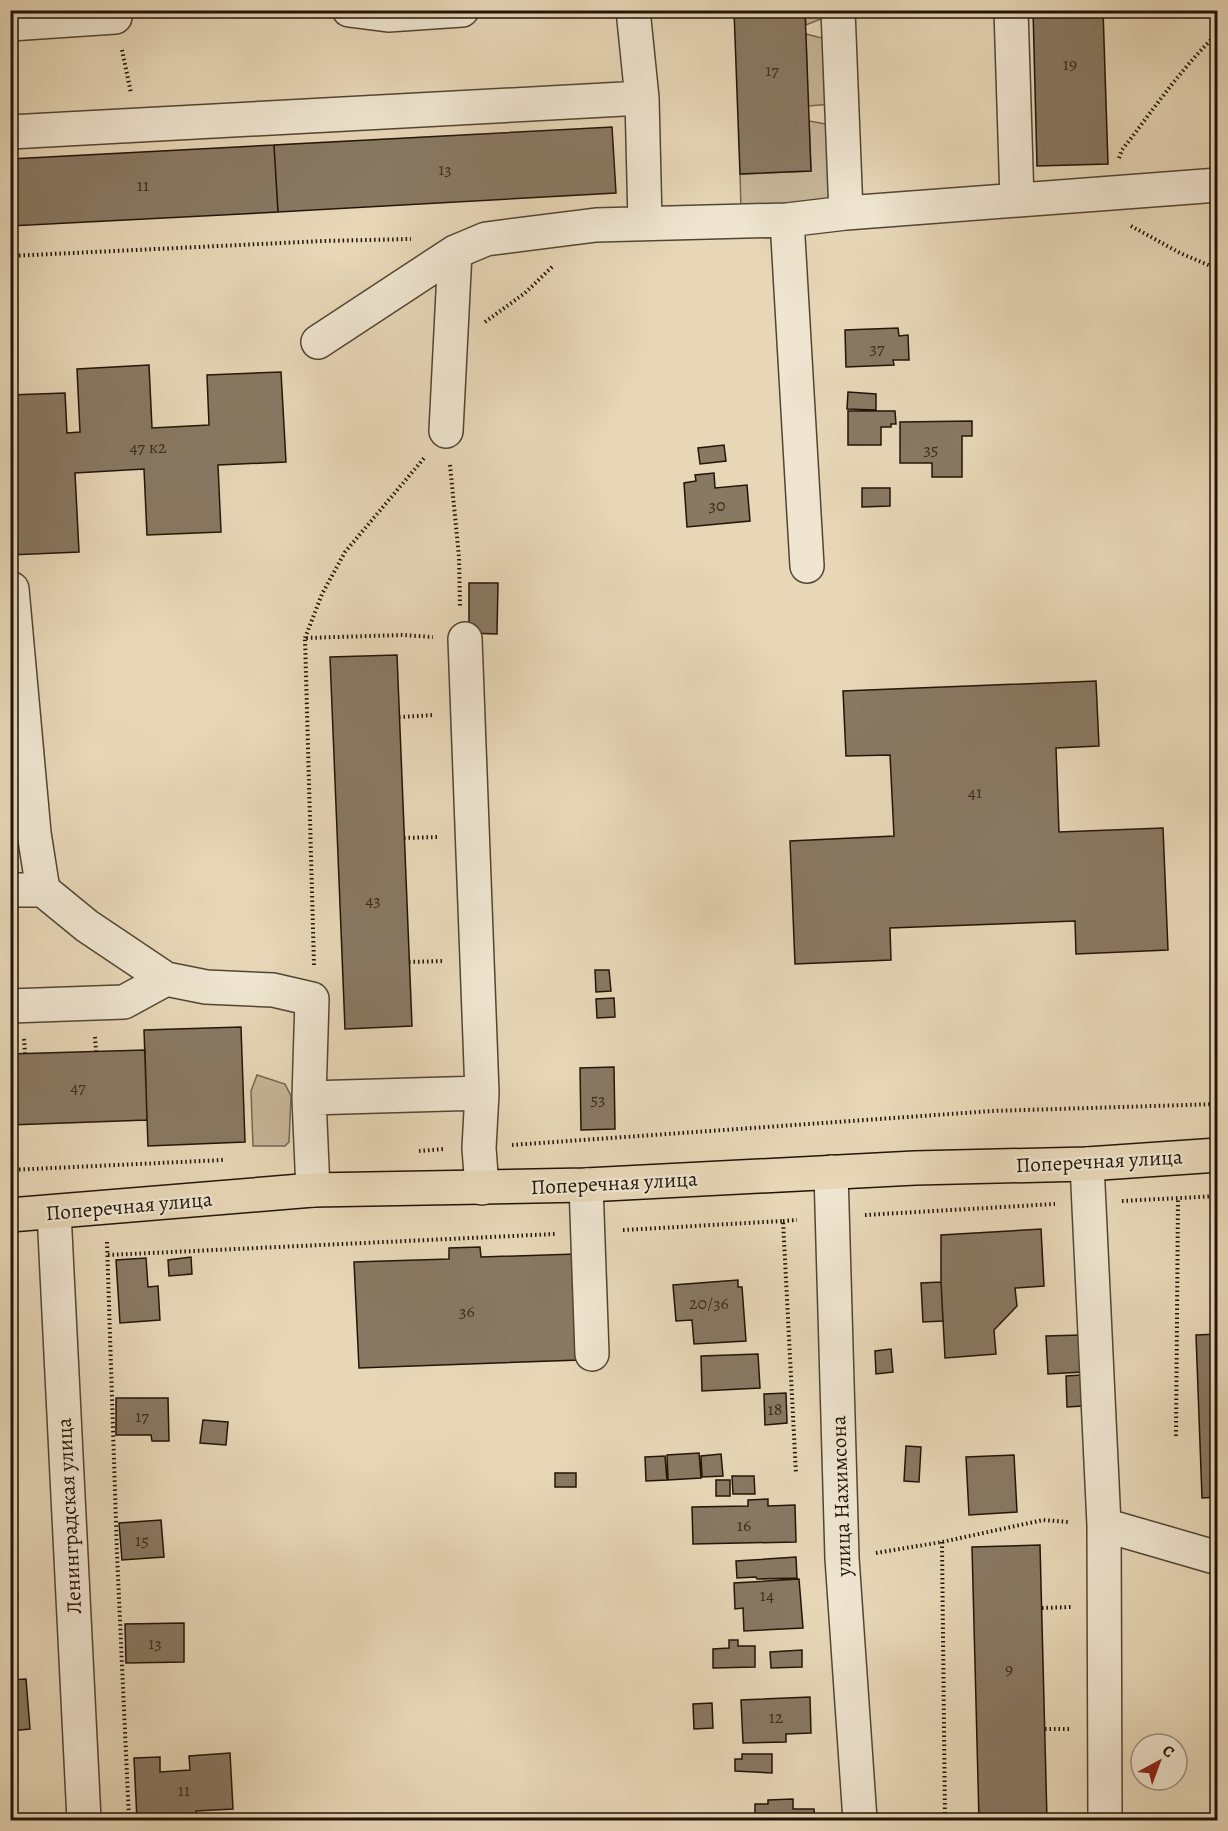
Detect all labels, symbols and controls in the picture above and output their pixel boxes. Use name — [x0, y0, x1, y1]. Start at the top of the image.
house number: 19 — [1063, 52, 1077, 76]
house number: 17 — [765, 58, 779, 82]
house number: 13 — [438, 157, 452, 181]
house number: 11 — [137, 173, 149, 197]
house number: 37 — [869, 336, 885, 360]
house number: 47 к2 — [129, 435, 167, 459]
house number: 35 — [923, 437, 939, 461]
house number: 30 — [708, 493, 726, 517]
house number: 41 — [968, 780, 982, 804]
house number: 43 — [365, 888, 381, 912]
house number: 47 — [70, 1075, 86, 1099]
house number: 53 — [590, 1087, 606, 1111]
street label: Поперечная улица — [1015, 1143, 1183, 1179]
street label: Поперечная улица — [530, 1165, 698, 1201]
street label: Поперечная улица — [45, 1185, 214, 1227]
house number: 20/36 — [689, 1291, 729, 1315]
house number: 36 — [459, 1299, 475, 1323]
house number: 18 — [768, 1397, 782, 1421]
house number: 17 — [135, 1404, 149, 1428]
street label: улица Нахимсона — [824, 1415, 858, 1578]
street label: Ленинградская улица — [50, 1417, 88, 1615]
house number: 16 — [737, 1513, 751, 1537]
house number: 15 — [135, 1528, 149, 1552]
house number: 14 — [760, 1583, 774, 1607]
house number: 13 — [148, 1631, 162, 1655]
house number: 9 — [1005, 1657, 1013, 1681]
house number: 12 — [769, 1705, 784, 1729]
north arrow — [1129, 1732, 1189, 1792]
text: С — [1157, 1740, 1179, 1763]
house number: 11 — [178, 1778, 190, 1802]

